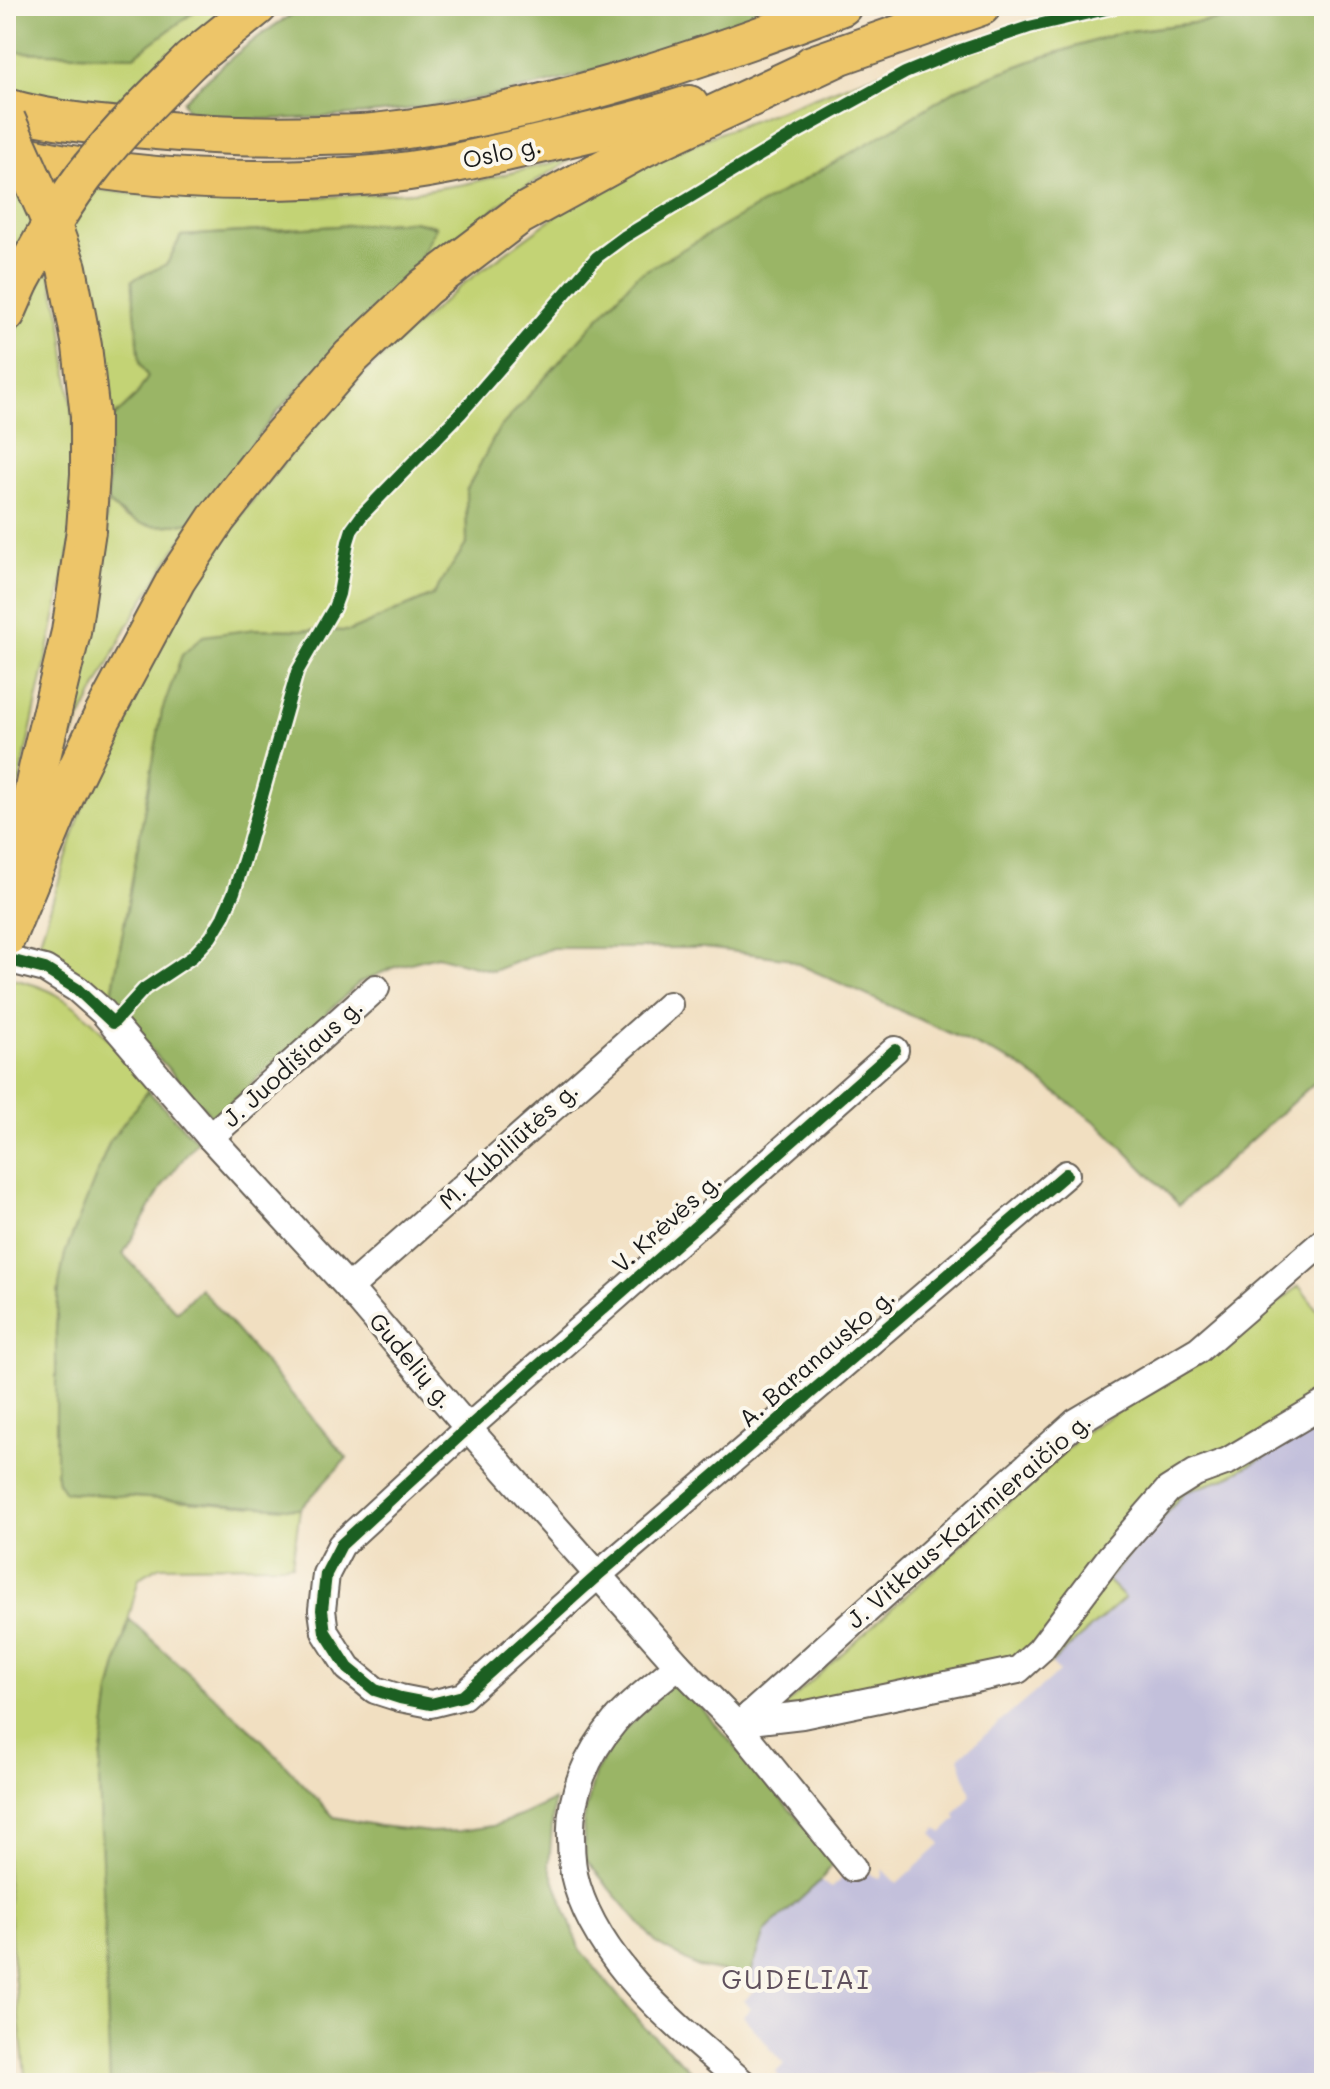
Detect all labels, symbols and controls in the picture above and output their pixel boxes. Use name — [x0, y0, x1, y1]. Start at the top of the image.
street label: Oslo g. — [460, 128, 544, 175]
street label: J. Juodišiaus g. — [215, 991, 369, 1133]
street label: M. Kubiliūtės g. — [432, 1074, 584, 1216]
street label: V. Krėvės g. — [605, 1165, 727, 1279]
street label: A. Baranausko g. — [732, 1281, 901, 1433]
street label: Gudelių g. — [363, 1306, 461, 1415]
street label: J. Vitkaus-Kazimieraičio g. — [839, 1405, 1097, 1635]
district label: GUDELIAI — [721, 1960, 871, 1996]

